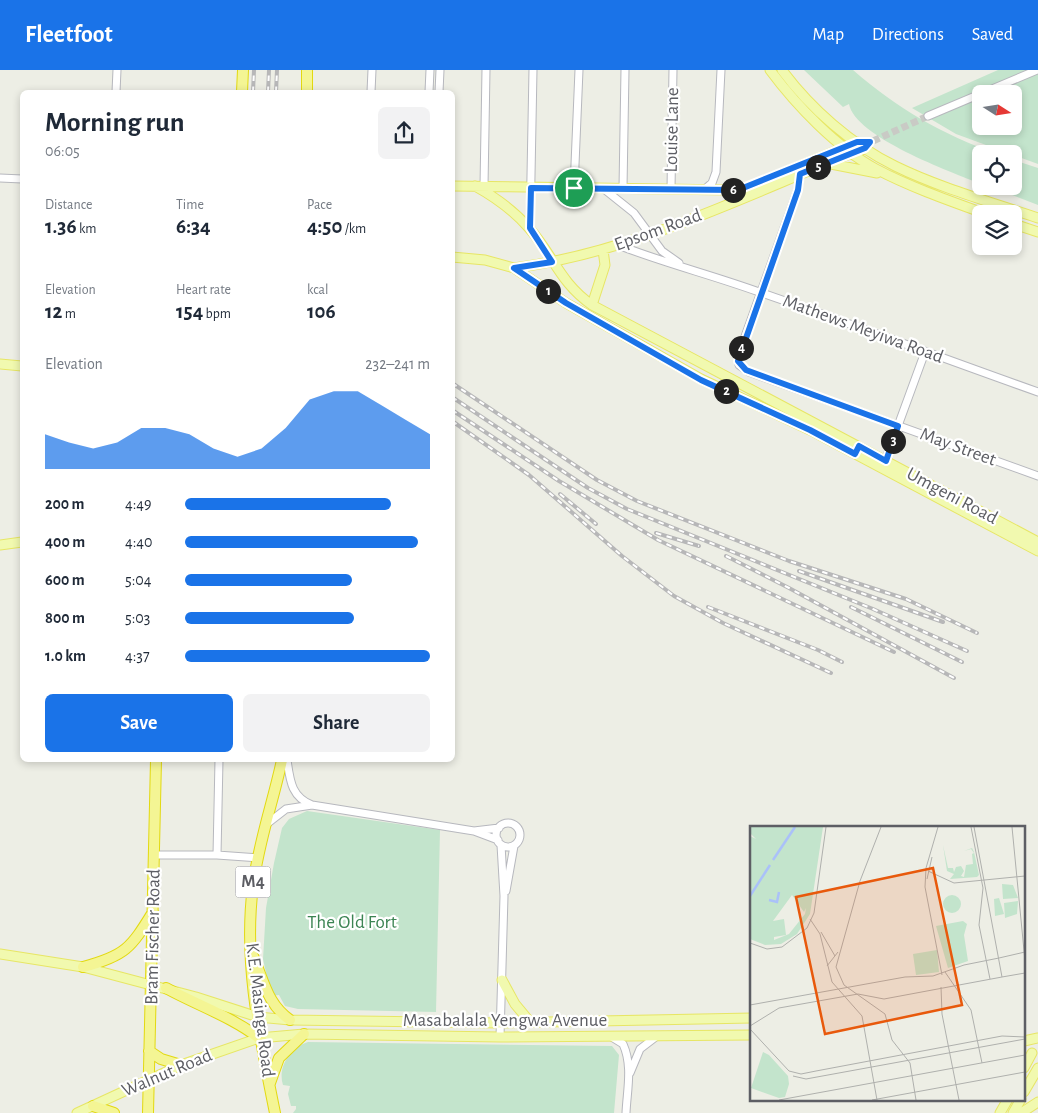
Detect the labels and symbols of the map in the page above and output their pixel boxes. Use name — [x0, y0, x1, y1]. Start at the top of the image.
north arrow — [972, 85, 1022, 135]
street label: Louise Lane — [662, 87, 682, 173]
pin: 5 — [806, 154, 830, 180]
pin — [553, 167, 595, 209]
pin: 6 — [720, 178, 746, 202]
street label: Epsom Road — [612, 205, 704, 255]
pin: 1 — [536, 278, 560, 304]
street label: Mathews Meyiwa Road — [780, 291, 946, 367]
pin: 4 — [728, 336, 754, 360]
pin: 2 — [714, 378, 738, 404]
street label: May Street — [917, 425, 999, 469]
pin: 3 — [880, 428, 906, 454]
street label: Umgeni Road — [903, 464, 1001, 528]
inset map — [750, 826, 1026, 1100]
road number: M4 — [236, 866, 270, 898]
street label: Bram Fischer Road — [142, 869, 164, 1005]
park label: The Old Fort — [307, 913, 397, 932]
street label: K.E. Masinga Road — [242, 942, 278, 1078]
street label: Masabalala Yengwa Avenue — [403, 1011, 607, 1030]
street label: Walnut Road — [119, 1045, 215, 1100]

